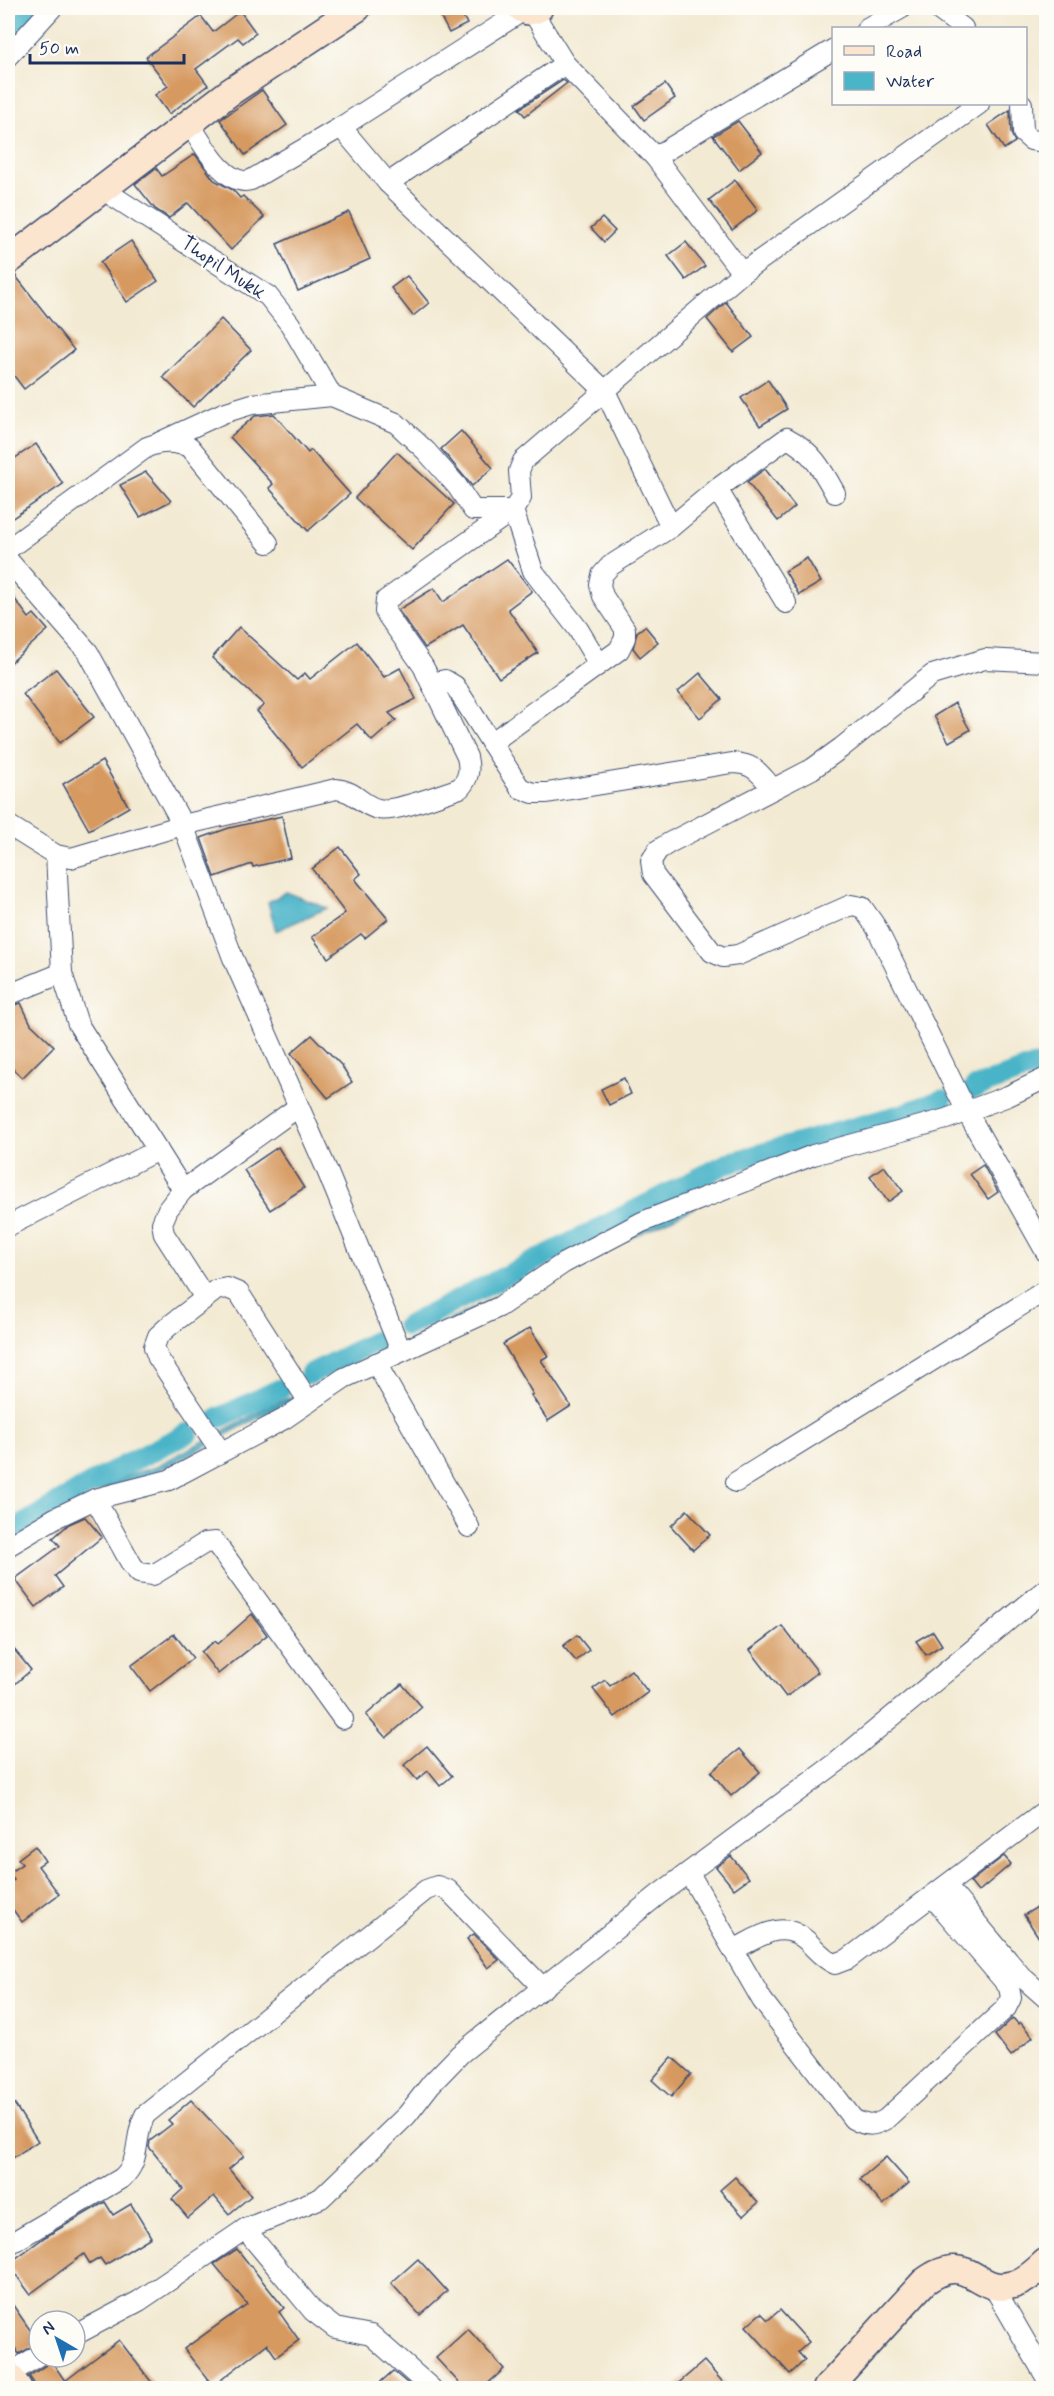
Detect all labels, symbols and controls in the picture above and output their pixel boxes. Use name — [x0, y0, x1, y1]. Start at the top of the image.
scale bar — [30, 27, 184, 65]
legend — [832, 27, 1027, 105]
text: 50 m — [39, 37, 79, 61]
text: Road — [886, 40, 922, 64]
text: Water — [886, 70, 935, 94]
street label: Thopil Mukk — [175, 230, 271, 306]
north arrow — [27, 2309, 87, 2369]
text: N — [38, 2317, 59, 2340]

